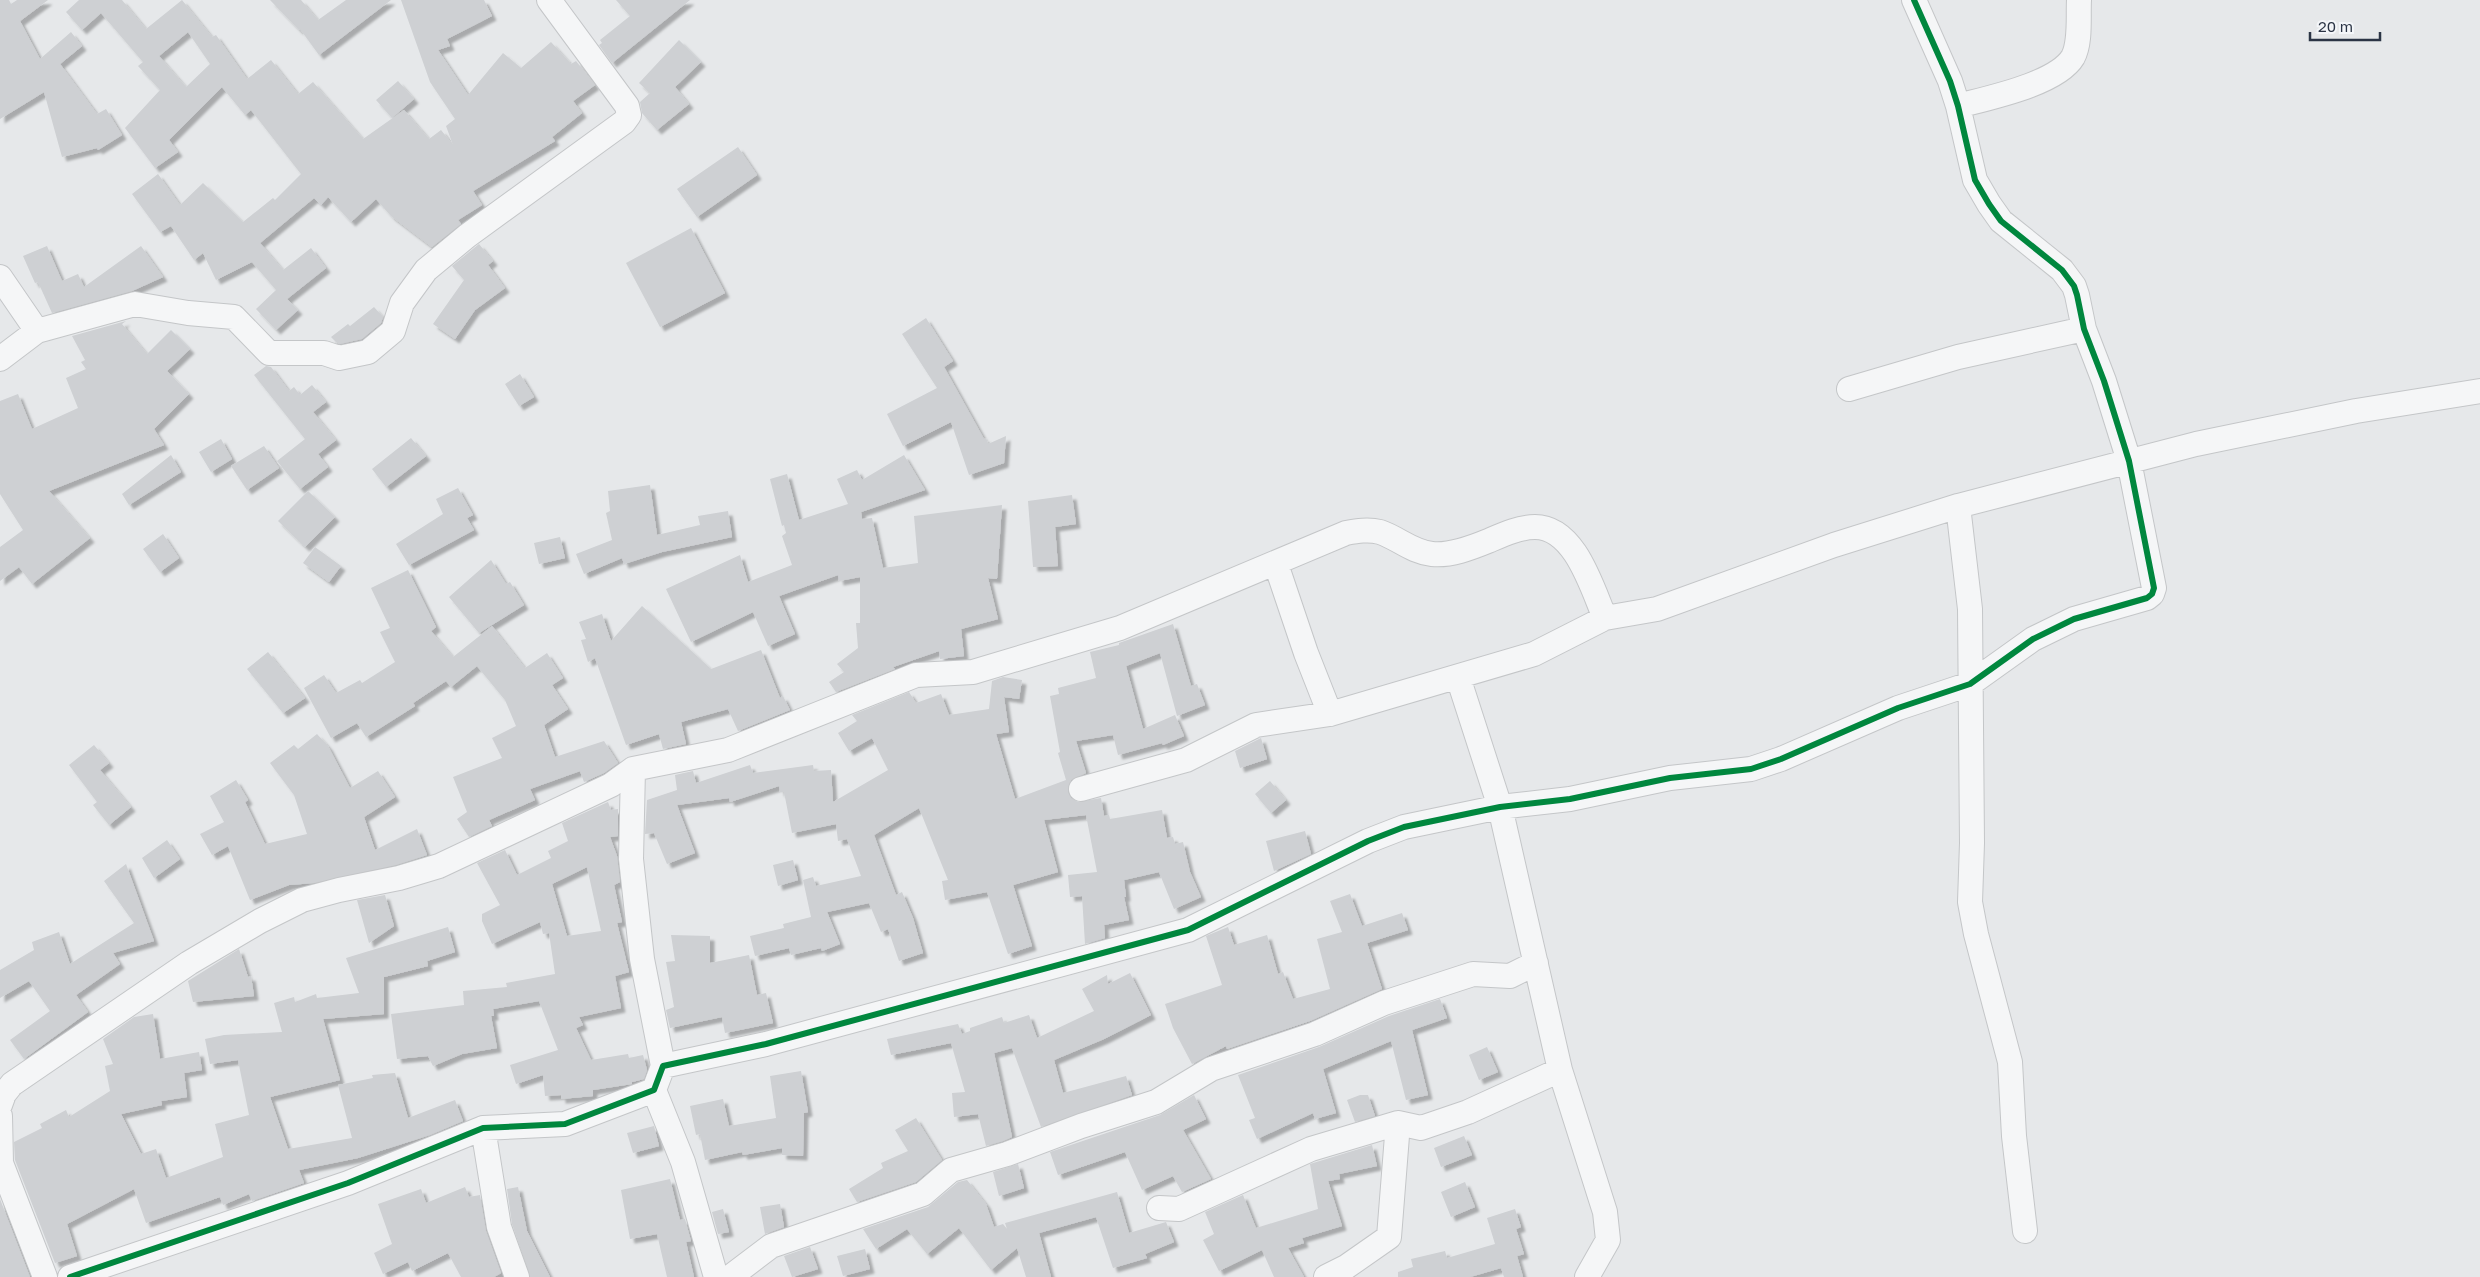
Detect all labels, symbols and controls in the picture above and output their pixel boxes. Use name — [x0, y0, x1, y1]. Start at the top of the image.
scale bar — [2310, 10, 2380, 42]
text: 20 m — [2318, 17, 2353, 35]

